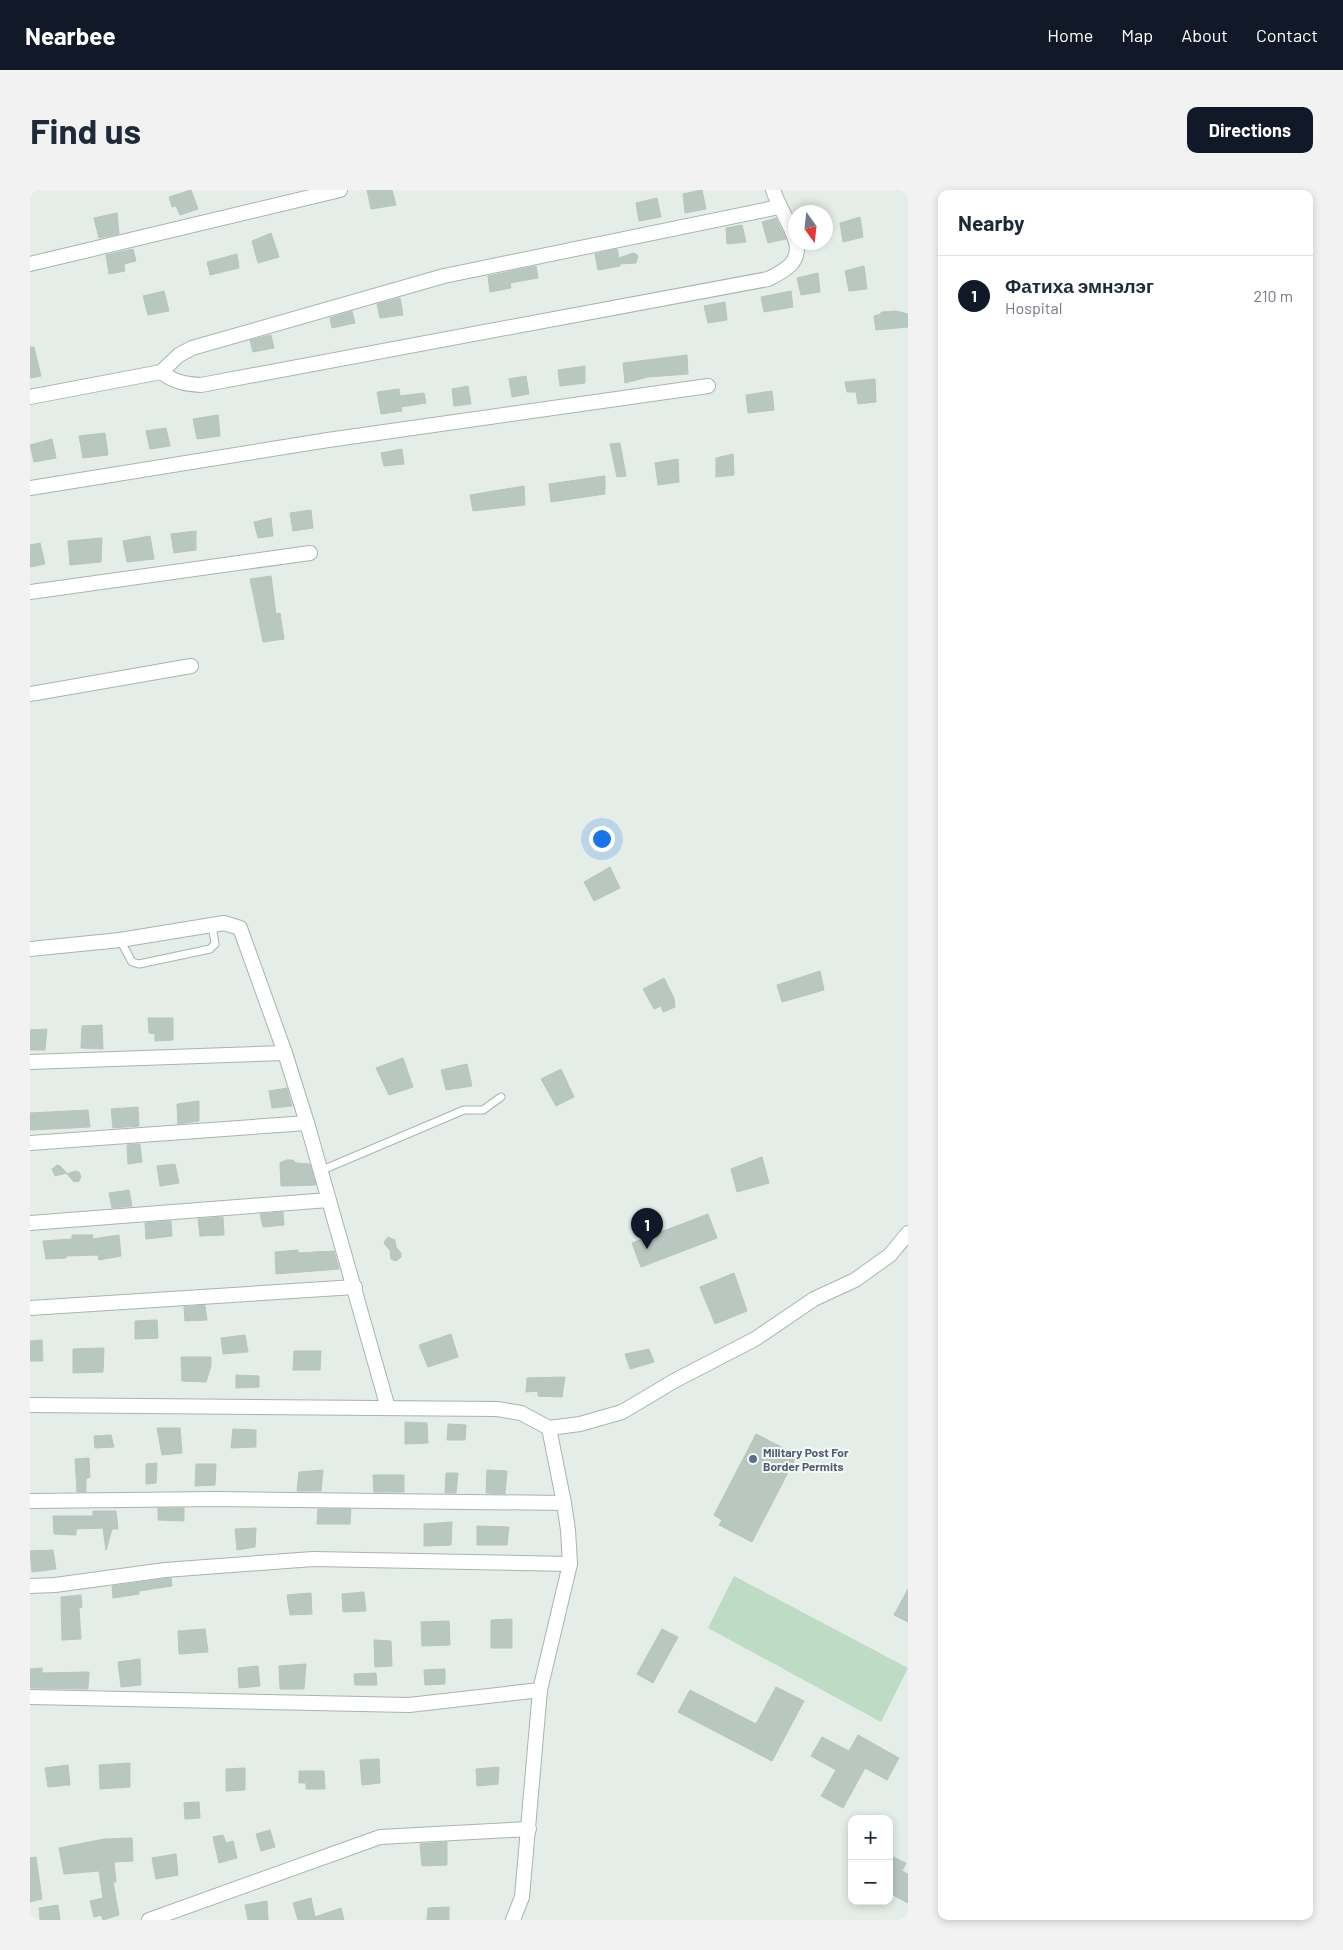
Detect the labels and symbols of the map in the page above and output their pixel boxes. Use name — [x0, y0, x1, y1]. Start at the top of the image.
north arrow — [788, 205, 833, 250]
your location — [589, 826, 615, 852]
pin: 1 — [631, 1208, 663, 1249]
place label: Military Post For Border Permits — [763, 1445, 849, 1473]
marker: Military Post For Border Permits — [747, 1453, 759, 1465]

